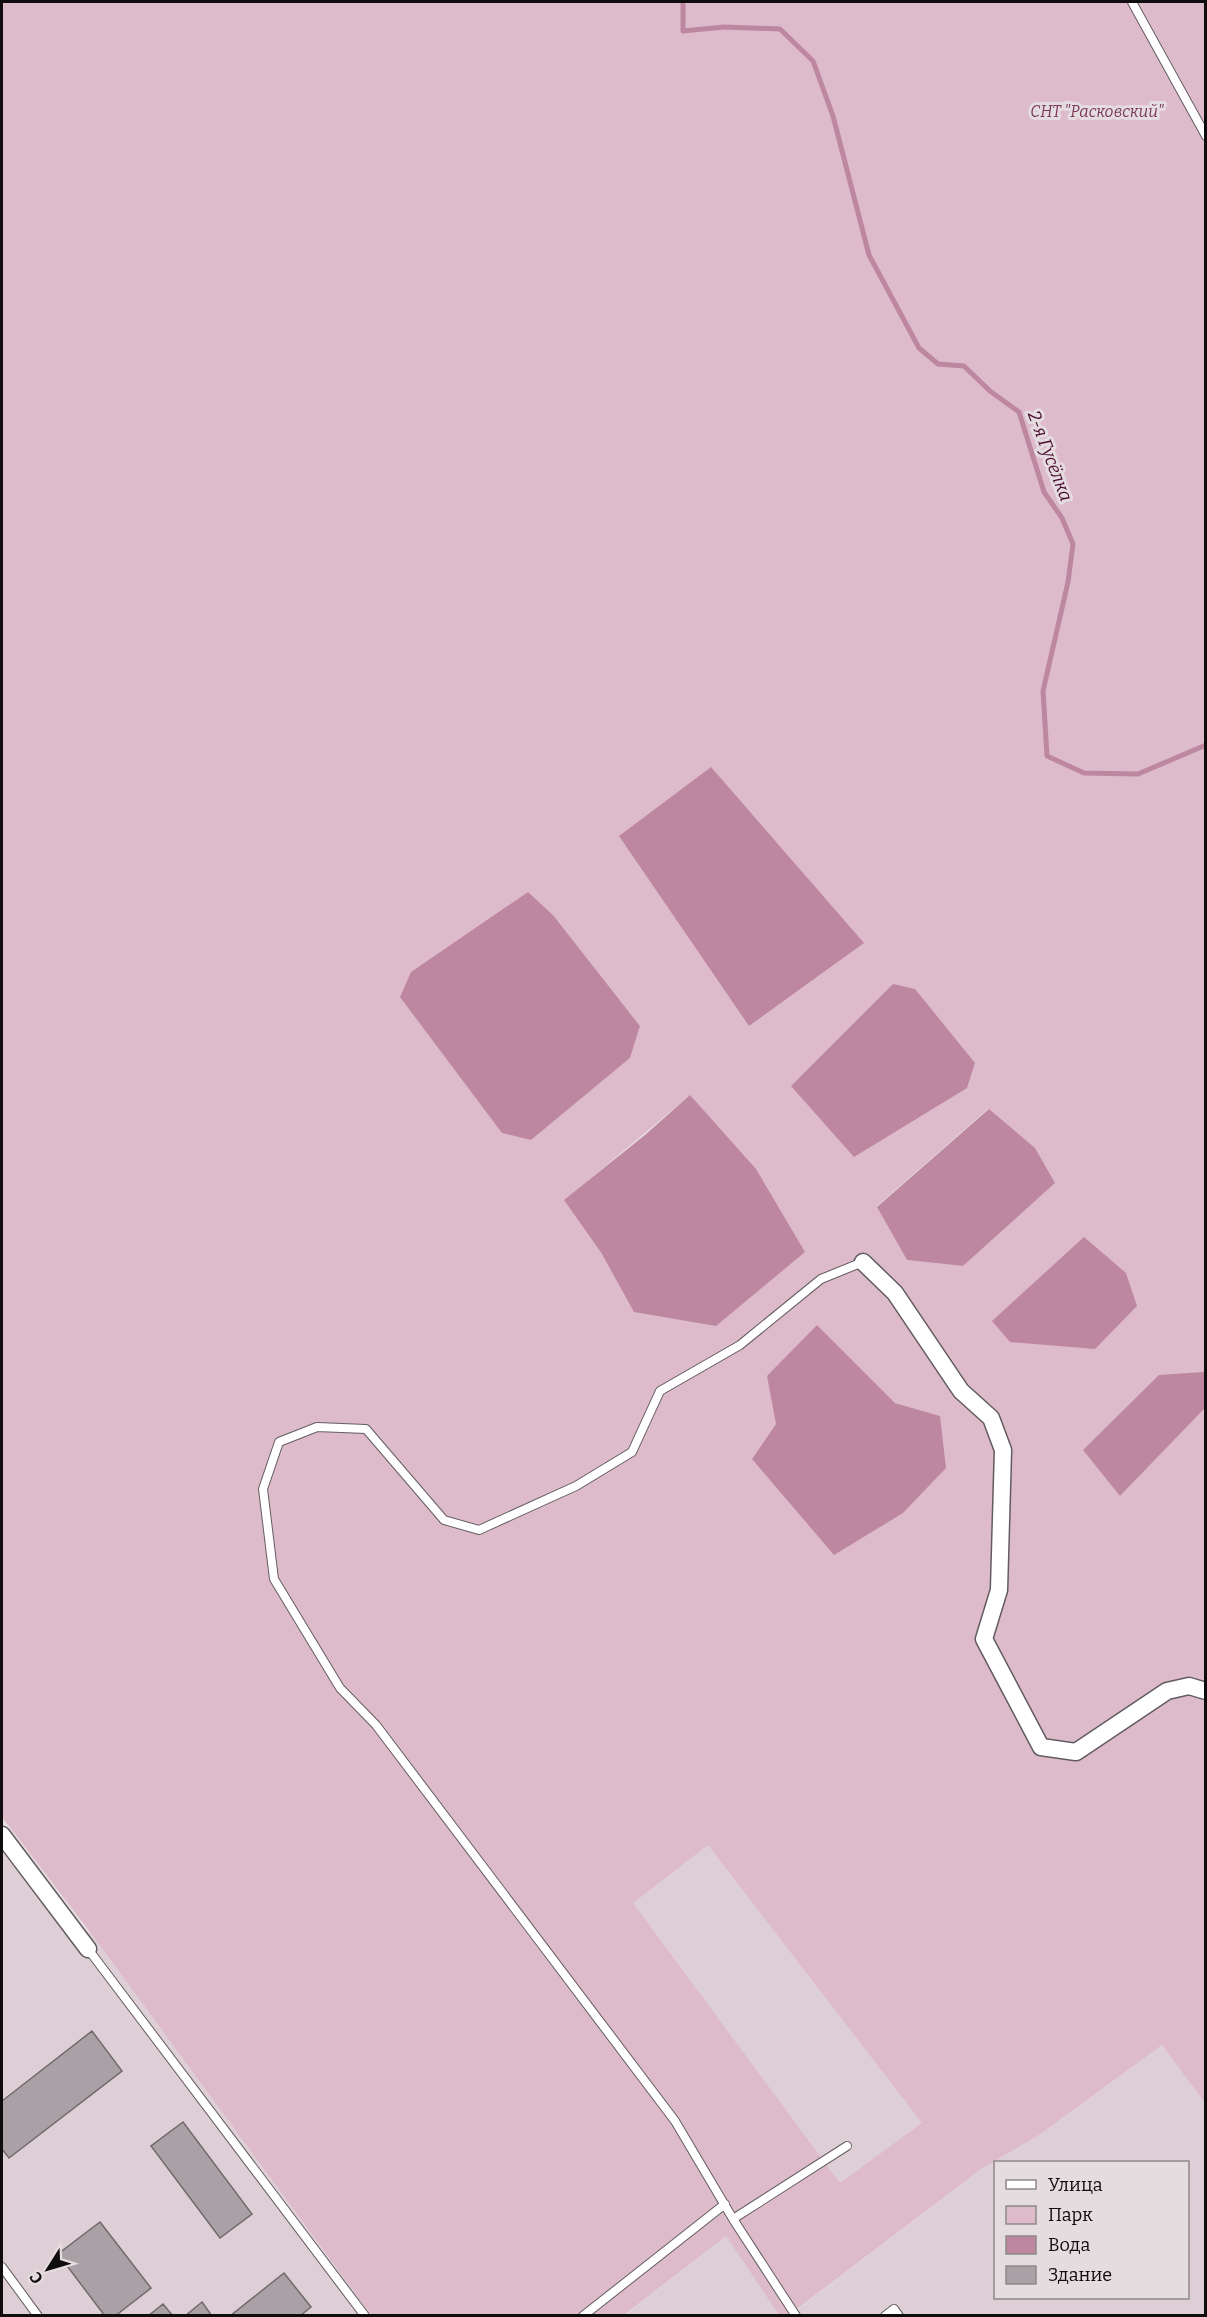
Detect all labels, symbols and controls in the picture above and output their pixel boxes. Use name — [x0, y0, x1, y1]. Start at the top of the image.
park label: СНТ "Расковский" — [1030, 102, 1165, 121]
water label: 2-я Гусёлка — [1023, 408, 1077, 504]
legend — [994, 2161, 1189, 2299]
text: Улица — [1048, 2174, 1103, 2196]
text: Парк — [1048, 2204, 1093, 2226]
text: Вода — [1048, 2234, 1090, 2256]
north arrow — [18, 2239, 78, 2299]
text: Здание — [1048, 2264, 1112, 2286]
text: С — [26, 2268, 47, 2287]

